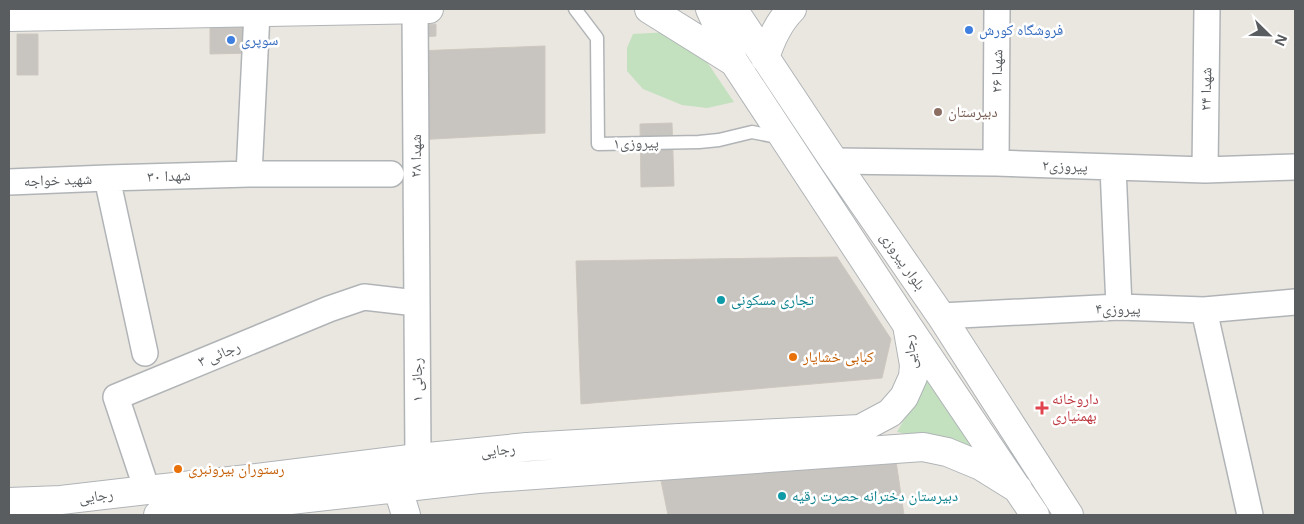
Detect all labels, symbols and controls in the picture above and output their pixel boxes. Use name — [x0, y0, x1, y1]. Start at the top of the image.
north arrow — [1244, 10, 1294, 60]
place label: فروشگاه کورش — [979, 19, 1063, 40]
marker: فروشگاه کورش — [963, 24, 975, 36]
place label: سوپری — [241, 29, 278, 50]
text: N — [1270, 31, 1292, 49]
marker: سوپری — [225, 34, 237, 46]
street label: شهدا ۲۶ — [986, 49, 1006, 93]
street label: شهدا ۲۴ — [1195, 67, 1215, 111]
place label: دبیرستان — [948, 101, 998, 122]
marker: دبیرستان — [932, 106, 944, 118]
street label: پیروزی۱ — [613, 132, 659, 153]
street label: شهدا ۲۸ — [405, 134, 425, 178]
street label: پیروزی۲ — [1042, 154, 1088, 177]
street label: شهدا ۳۰ — [147, 164, 191, 186]
street label: شهید خواجه — [23, 168, 93, 190]
street label: بلوار پیروزی — [876, 227, 931, 294]
place label: تجاری مسکونی — [731, 289, 815, 310]
marker: تجاری مسکونی — [715, 294, 727, 306]
street label: پیروزی۴ — [1095, 298, 1141, 319]
street label: رجایی — [897, 334, 922, 370]
street label: رجائی ۳ — [194, 335, 243, 372]
place label: کبابی خشایار — [802, 346, 874, 367]
marker: کبابی خشایار — [787, 351, 799, 363]
street label: رجائی ۱ — [406, 358, 427, 402]
place label: داروخانه بهمنیاری — [1052, 388, 1099, 426]
marker: داروخانه بهمنیاری — [1036, 402, 1048, 414]
street label: رجایی — [480, 437, 516, 462]
place label: رستوران بیرونبری — [188, 458, 285, 479]
marker: رستوران بیرونبری — [172, 463, 184, 475]
street label: رجایی — [77, 483, 115, 508]
place label: دبیرستان دخترانه حصرت رقیه — [792, 485, 958, 506]
marker: دبیرستان دخترانه حصرت رقیه — [776, 490, 788, 502]

